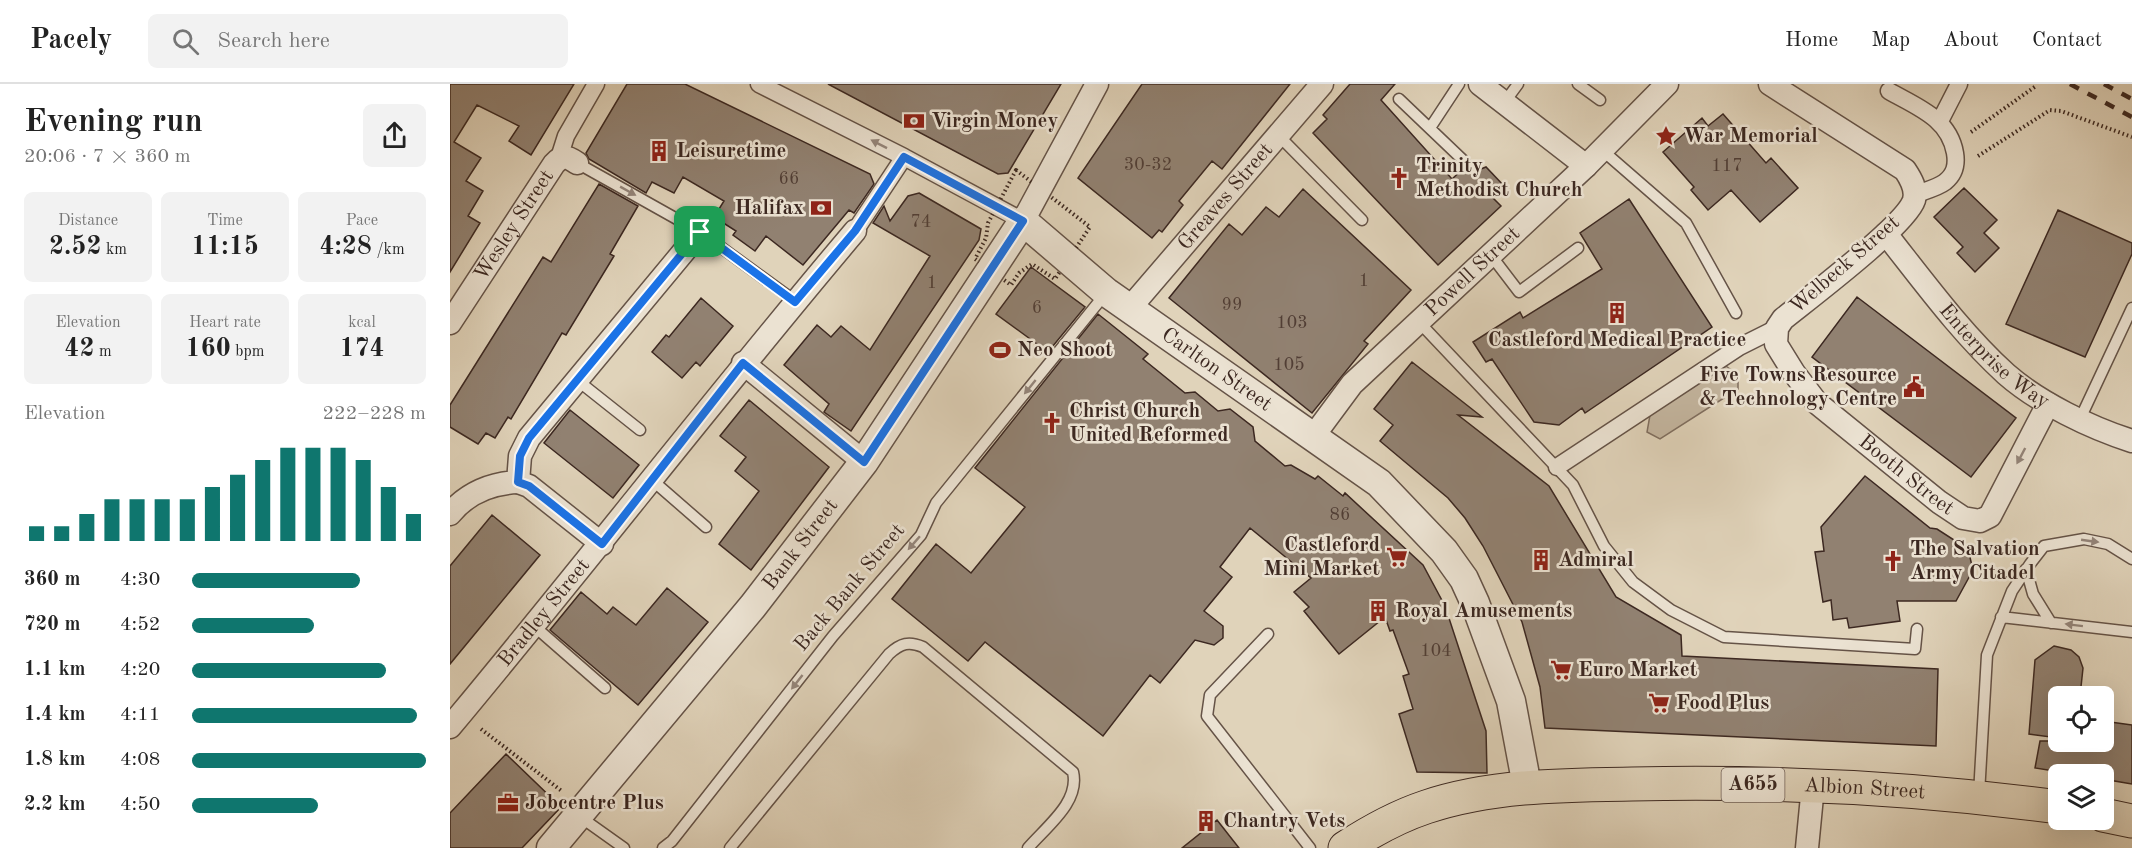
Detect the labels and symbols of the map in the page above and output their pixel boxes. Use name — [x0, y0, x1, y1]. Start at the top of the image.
bank icon: Virgin Money — [902, 109, 926, 133]
place label: Virgin Money — [931, 111, 1058, 132]
place icon: War Memorial — [1654, 124, 1678, 148]
place label: War Memorial — [1683, 126, 1818, 147]
building icon: Leisuretime — [647, 139, 671, 163]
one-way arrow — [870, 139, 887, 149]
street label: Greaves Street — [1174, 139, 1277, 254]
place label: Leisuretime — [676, 141, 786, 162]
house number: 30-32 — [1124, 156, 1172, 174]
place label: Trinity Methodist Church — [1416, 156, 1583, 201]
house number: 117 — [1711, 157, 1743, 175]
street label: Wesley Street — [470, 166, 558, 284]
church icon: Trinity Methodist Church — [1387, 166, 1411, 190]
house number: 66 — [779, 170, 799, 188]
one-way arrow — [620, 186, 636, 197]
bank icon: Halifax — [809, 196, 833, 220]
place label: Halifax — [734, 198, 804, 219]
pin — [674, 206, 725, 257]
street label: Welbeck Street — [1786, 212, 1904, 318]
house number: 74 — [911, 213, 931, 231]
street label: Powell Street — [1421, 223, 1524, 321]
house number: 1 — [1359, 272, 1369, 290]
house number: 1 — [927, 274, 937, 292]
house number: 99 — [1222, 296, 1242, 314]
house number: 6 — [1032, 299, 1042, 317]
street label: Enterprise Way — [1935, 300, 2053, 412]
building icon: Castleford Medical Practice — [1605, 301, 1629, 325]
house number: 103 — [1276, 314, 1308, 332]
street label: Carlton Street — [1158, 324, 1276, 415]
place label: Castleford Medical Practice — [1488, 330, 1746, 351]
sports icon: Neo Shoot — [988, 338, 1012, 362]
place label: Neo Shoot — [1017, 340, 1113, 361]
house number: 105 — [1273, 356, 1305, 374]
place label: Five Towns Resource & Technology Centre — [1699, 365, 1897, 410]
public building icon: Five Towns Resource & Technology Centre — [1902, 375, 1926, 399]
one-way arrow — [1023, 379, 1036, 395]
place label: Christ Church United Reformed — [1069, 401, 1229, 446]
church icon: Christ Church United Reformed — [1040, 411, 1064, 435]
street label: Booth Street — [1855, 431, 1958, 519]
one-way arrow — [2016, 448, 2026, 465]
street label: Bank Street — [759, 495, 842, 594]
house number: 86 — [1330, 506, 1350, 524]
street label: Back Bank Street — [791, 520, 909, 656]
one-way arrow — [908, 535, 921, 550]
place label: Castleford Mini Market — [1264, 535, 1380, 580]
one-way arrow — [2081, 536, 2100, 546]
place label: The Salvation Army Citadel — [1910, 539, 2040, 584]
supermarket icon: Castleford Mini Market — [1385, 545, 1409, 569]
building icon: Admiral — [1529, 548, 1553, 572]
church icon: The Salvation Army Citadel — [1881, 549, 1905, 573]
place label: Admiral — [1558, 550, 1634, 571]
street label: Bradley Street — [494, 555, 594, 671]
building icon: Royal Amusements — [1366, 599, 1390, 623]
place label: Royal Amusements — [1395, 601, 1572, 622]
one-way arrow — [2064, 621, 2083, 630]
house number: 104 — [1420, 642, 1452, 660]
supermarket icon: Euro Market — [1549, 658, 1573, 682]
place label: Euro Market — [1578, 660, 1698, 681]
one-way arrow — [792, 675, 804, 690]
supermarket icon: Food Plus — [1647, 691, 1671, 715]
place label: Food Plus — [1676, 693, 1769, 714]
road number: A655 — [1722, 768, 1784, 802]
street label: Albion Street — [1804, 775, 1926, 803]
office icon: Jobcentre Plus — [496, 791, 520, 815]
place label: Jobcentre Plus — [525, 793, 664, 814]
building icon: Chantry Vets — [1194, 809, 1218, 833]
place label: Chantry Vets — [1223, 811, 1345, 832]

